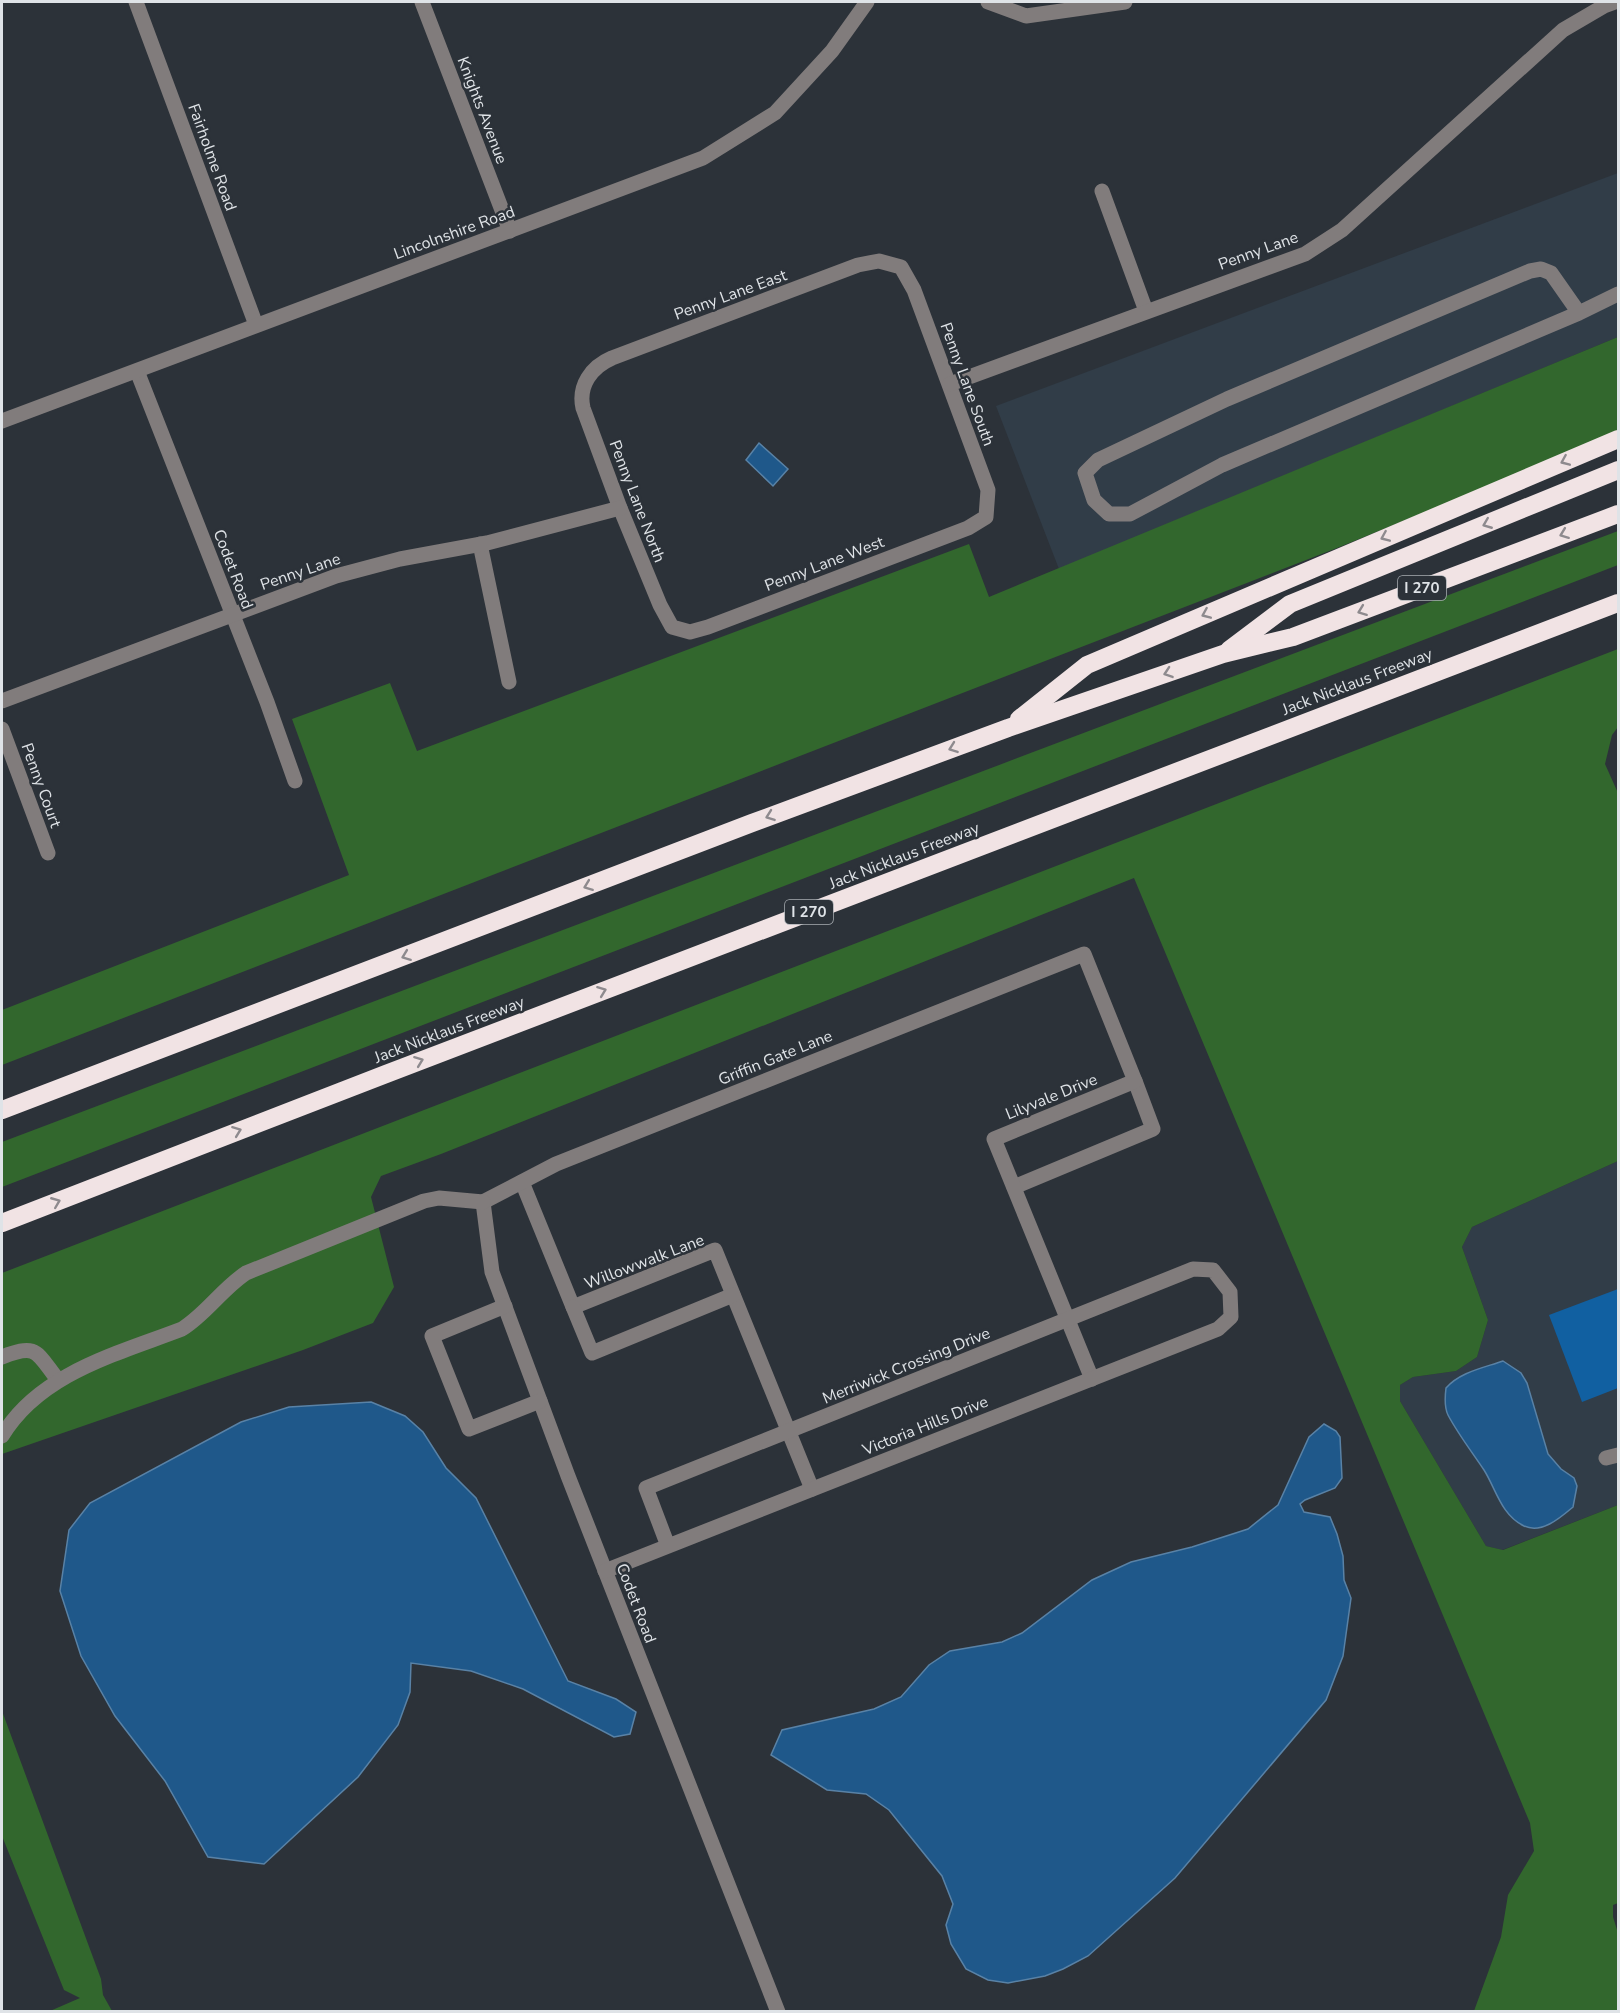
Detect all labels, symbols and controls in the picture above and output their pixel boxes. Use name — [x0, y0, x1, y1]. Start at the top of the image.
street label: Knights Avenue — [452, 54, 513, 167]
street label: Fairholme Road — [182, 101, 242, 214]
street label: Lincolnshire Road — [391, 201, 518, 265]
street label: Penny Lane — [1215, 226, 1301, 276]
street label: Penny Lane East — [671, 264, 790, 326]
street label: Penny Lane South — [934, 319, 1000, 449]
street label: Penny Lane North — [604, 437, 670, 566]
one-way arrow — [1560, 454, 1571, 466]
one-way arrow — [1482, 517, 1493, 529]
street label: Codet Road — [208, 526, 258, 612]
one-way arrow — [1559, 527, 1570, 540]
one-way arrow — [1380, 530, 1391, 542]
street label: Penny Lane West — [762, 531, 887, 597]
street label: Penny Lane — [257, 548, 343, 596]
road number: I 270 — [1398, 576, 1446, 600]
one-way arrow — [1357, 603, 1367, 616]
one-way arrow — [1201, 606, 1212, 618]
street label: Jack Nicklaus Freeway — [1278, 643, 1436, 721]
one-way arrow — [1163, 666, 1174, 679]
street label: Penny Court — [16, 740, 67, 831]
one-way arrow — [948, 741, 959, 753]
one-way arrow — [765, 809, 776, 821]
street label: Jack Nicklaus Freeway — [825, 817, 983, 895]
one-way arrow — [583, 878, 594, 891]
road number: I 270 — [785, 900, 833, 924]
one-way arrow — [401, 948, 412, 961]
one-way arrow — [595, 986, 606, 998]
street label: Jack Nicklaus Freeway — [370, 991, 528, 1069]
street label: Griffin Gate Lane — [715, 1025, 836, 1091]
one-way arrow — [413, 1056, 424, 1068]
street label: Lilyvale Drive — [1002, 1069, 1101, 1125]
one-way arrow — [231, 1126, 242, 1138]
one-way arrow — [50, 1197, 61, 1209]
street label: Willowwalk Lane — [581, 1229, 707, 1295]
street label: Merriwick Crossing Drive — [819, 1322, 993, 1410]
street label: Victoria Hills Drive — [858, 1391, 991, 1462]
street label: Codet Road — [611, 1560, 661, 1646]

